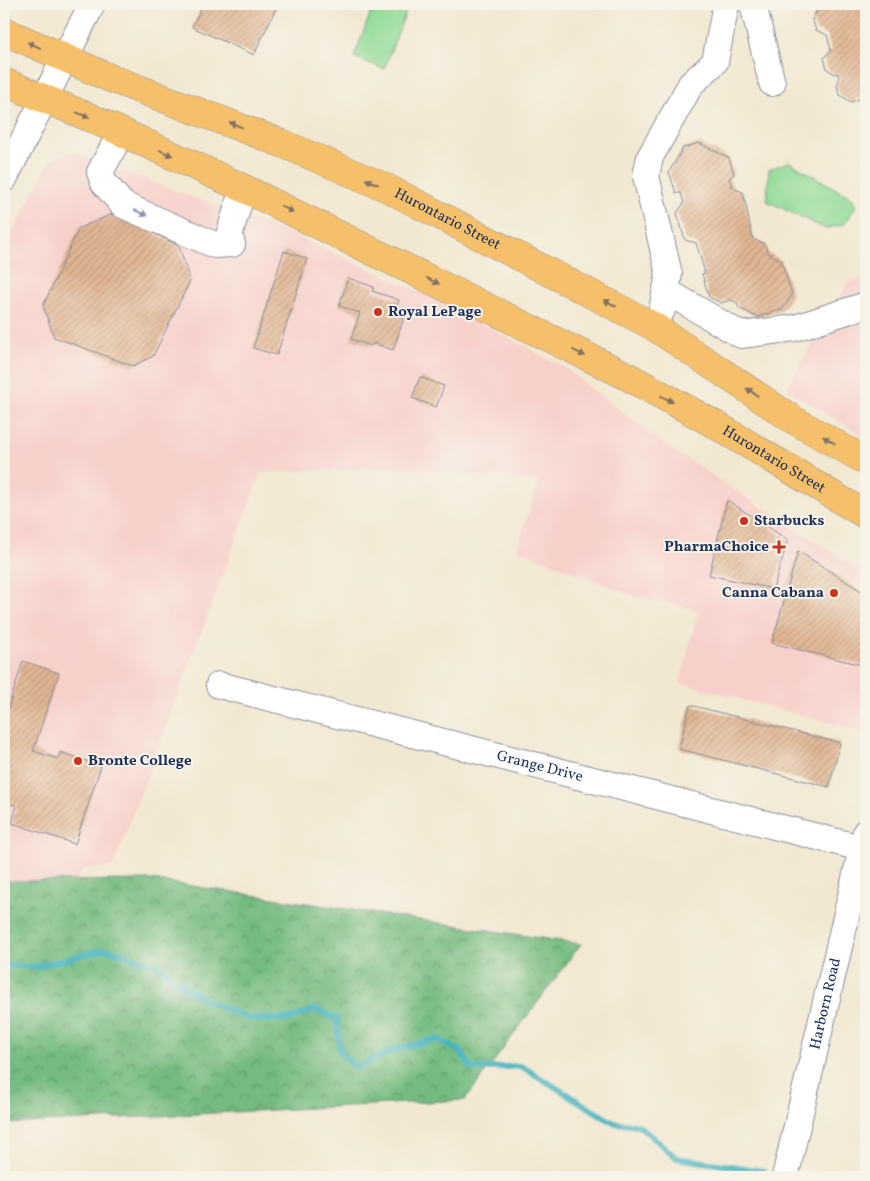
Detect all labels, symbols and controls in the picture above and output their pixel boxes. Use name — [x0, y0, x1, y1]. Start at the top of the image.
one-way arrow — [27, 40, 41, 48]
one-way arrow — [76, 111, 91, 119]
one-way arrow — [228, 121, 243, 128]
one-way arrow — [159, 149, 173, 157]
one-way arrow — [365, 177, 379, 185]
street label: Hurontario Street — [391, 183, 504, 256]
one-way arrow — [280, 205, 294, 213]
one-way arrow — [134, 209, 148, 217]
one-way arrow — [426, 277, 440, 285]
one-way arrow — [603, 299, 617, 307]
place label: Royal LePage — [388, 302, 482, 323]
marker: Royal LePage — [372, 306, 384, 318]
one-way arrow — [571, 348, 586, 357]
one-way arrow — [745, 387, 759, 397]
one-way arrow — [661, 394, 674, 403]
street label: Hurontario Street — [718, 421, 829, 499]
one-way arrow — [822, 436, 837, 444]
place label: Starbucks — [754, 511, 824, 532]
marker: Starbucks — [738, 515, 750, 527]
place label: PharmaChoice — [664, 537, 769, 558]
marker: PharmaChoice — [773, 541, 785, 553]
place label: Canna Cabana — [722, 583, 824, 604]
marker: Canna Cabana — [828, 587, 840, 599]
street label: Grange Drive — [494, 745, 585, 787]
place label: Bronte College — [88, 751, 192, 772]
marker: Bronte College — [72, 755, 84, 767]
street label: Harborn Road — [805, 956, 847, 1052]

